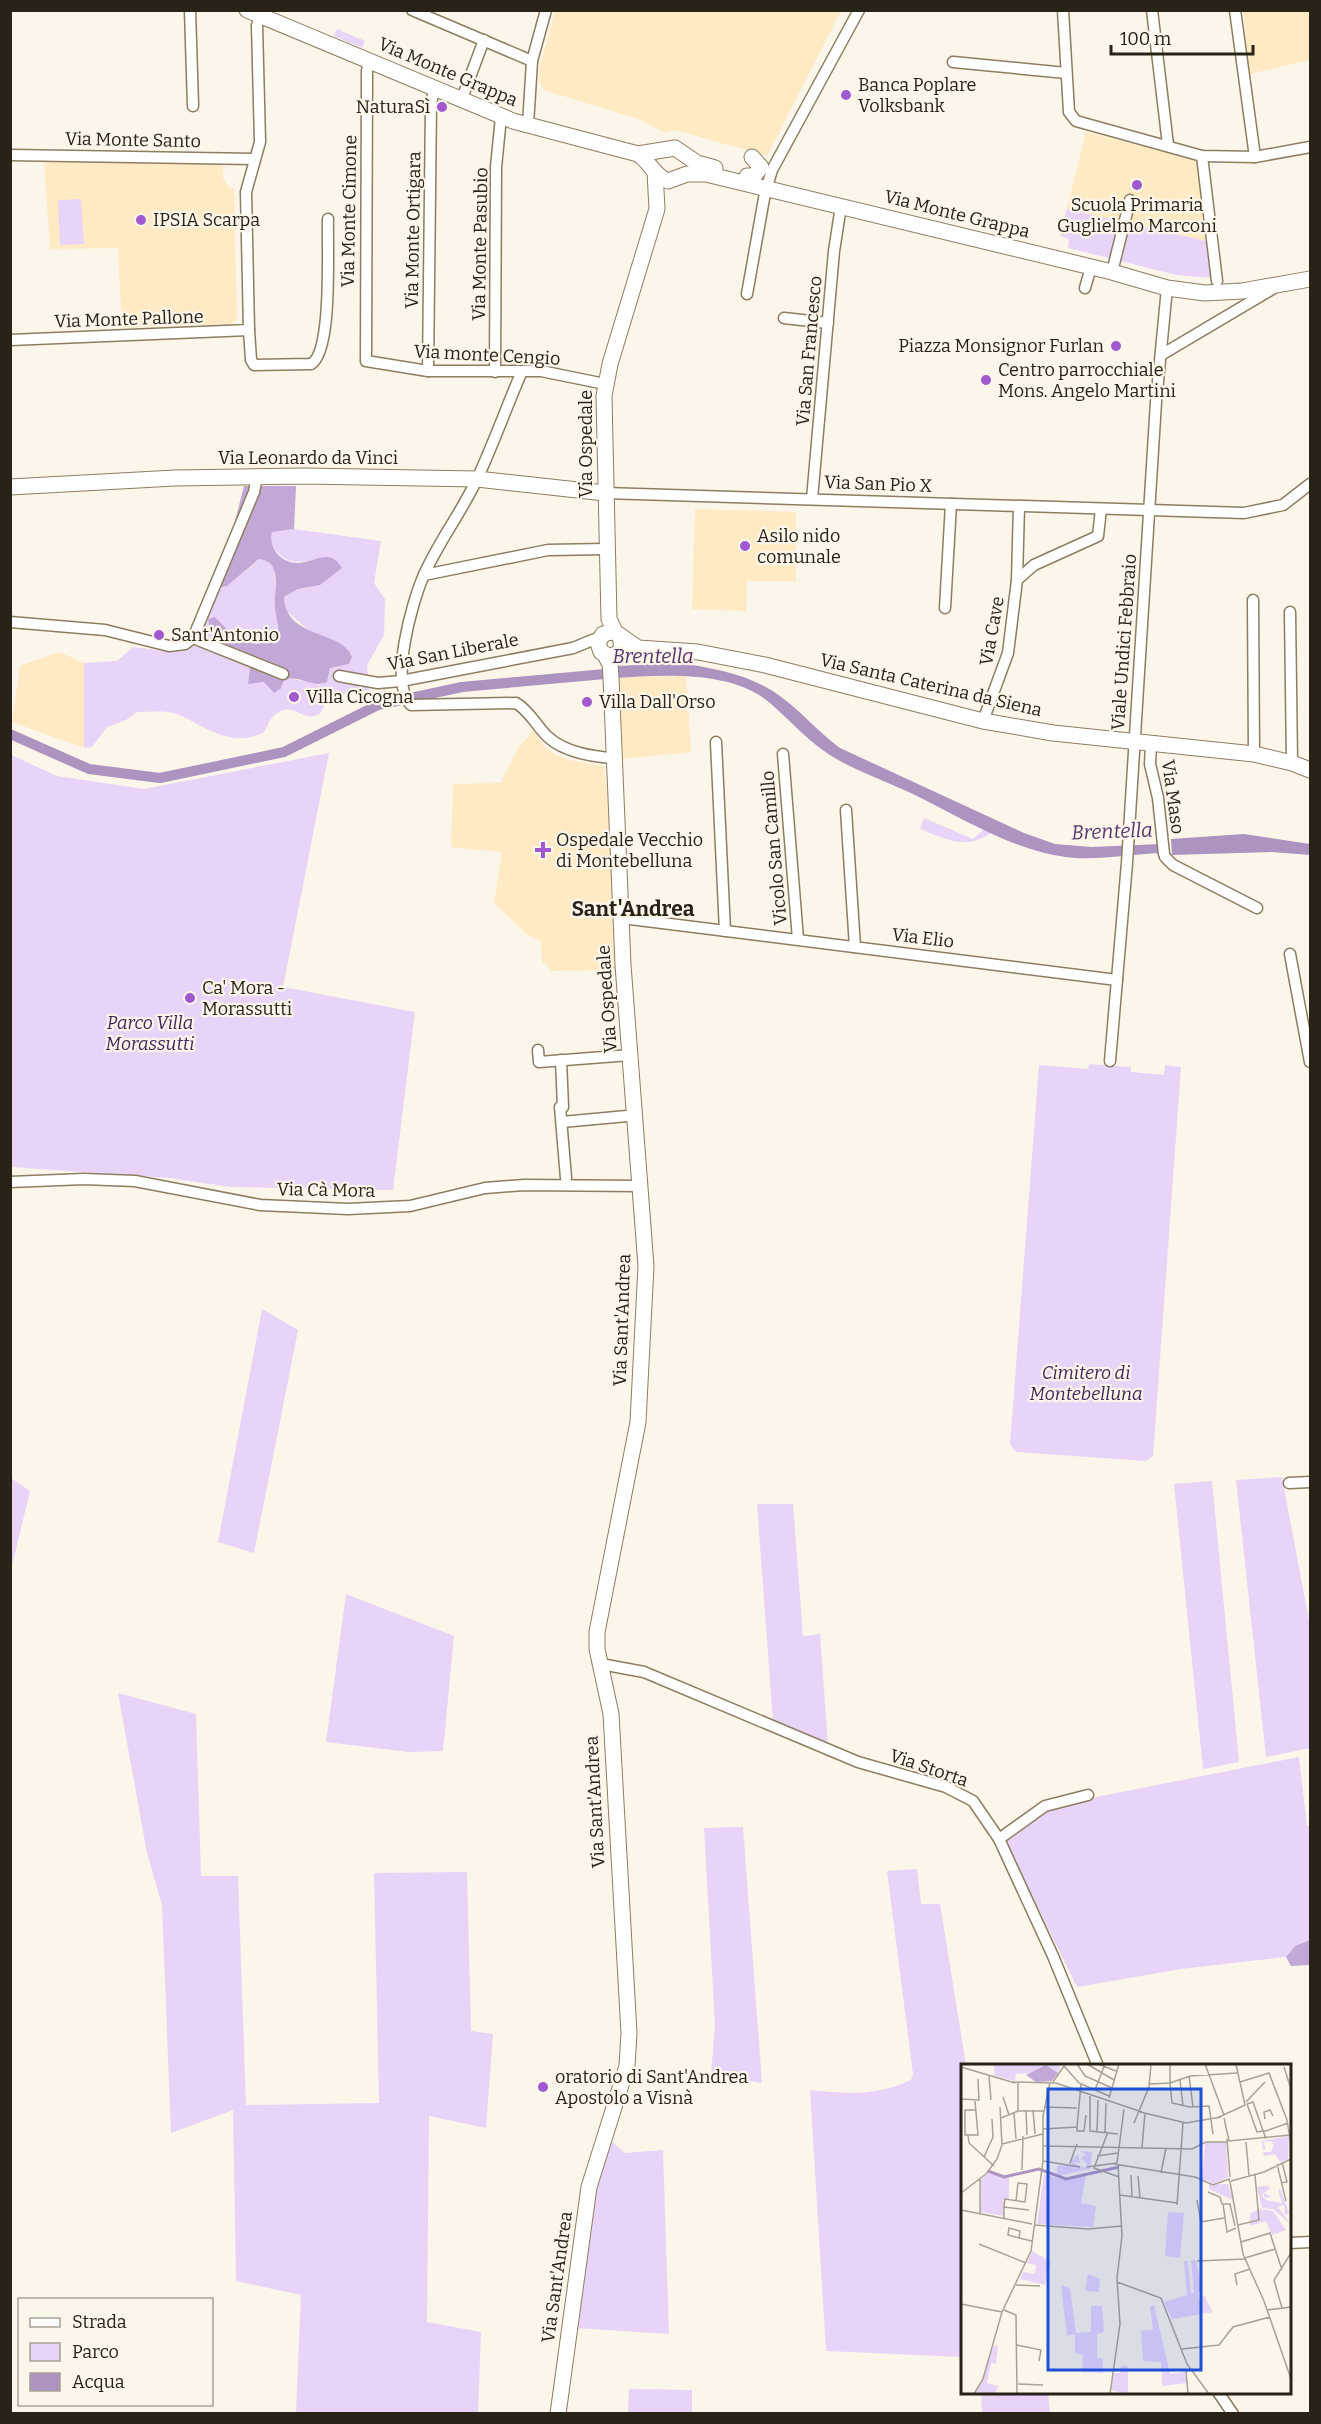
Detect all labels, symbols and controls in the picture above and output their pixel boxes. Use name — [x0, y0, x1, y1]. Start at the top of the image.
scale bar — [1111, 18, 1254, 56]
text: 100 m — [1120, 28, 1171, 50]
street label: Via Monte Grappa — [375, 33, 521, 111]
place label: Banca Poplare Volksbank — [858, 74, 976, 117]
marker: Banca Poplare Volksbank — [839, 88, 853, 102]
place label: NaturaSì — [356, 96, 430, 118]
marker: NaturaSì — [435, 100, 449, 114]
street label: Via Monte Santo — [65, 128, 201, 152]
street label: Via Monte Cimone — [337, 134, 361, 288]
street label: Via Monte Ortigara — [401, 151, 425, 309]
street label: Via Monte Pasubio — [468, 167, 492, 321]
marker: Scuola Primaria Guglielmo Marconi — [1130, 178, 1144, 192]
street label: Via Monte Grappa — [882, 185, 1032, 243]
place label: Scuola Primaria Guglielmo Marconi — [1057, 194, 1217, 237]
place label: IPSIA Scarpa — [153, 209, 260, 231]
marker: IPSIA Scarpa — [134, 213, 148, 227]
street label: Via San Francesco — [791, 275, 827, 427]
street label: Via Monte Pallone — [54, 305, 204, 333]
place label: Piazza Monsignor Furlan — [898, 335, 1105, 357]
marker: Piazza Monsignor Furlan — [1109, 339, 1123, 353]
street label: Via monte Cengio — [413, 340, 561, 370]
place label: Centro parrocchiale Mons. Angelo Martini — [998, 359, 1176, 402]
marker: Centro parrocchiale Mons. Angelo Martini — [979, 373, 993, 387]
street label: Via Ospedale — [575, 390, 597, 498]
street label: Via Leonardo da Vinci — [218, 447, 398, 469]
street label: Via San Pio X — [824, 471, 933, 497]
place label: Asilo nido comunale — [757, 525, 841, 568]
marker: Asilo nido comunale — [738, 539, 752, 553]
street label: Viale Undici Febbraio — [1107, 553, 1141, 731]
street label: Via Cave — [975, 595, 1009, 667]
place label: Sant'Antonio — [171, 624, 279, 646]
marker: Sant'Antonio — [152, 628, 166, 642]
street label: Via San Liberale — [386, 629, 520, 675]
water label: Brentella — [612, 644, 694, 668]
street label: Via Santa Caterina da Siena — [818, 649, 1044, 721]
place label: Villa Cicogna — [306, 686, 414, 708]
marker: Villa Cicogna — [287, 690, 301, 704]
place label: Villa Dall'Orso — [599, 691, 715, 713]
marker: Villa Dall'Orso — [580, 695, 594, 709]
street label: Via Maso — [1157, 758, 1189, 836]
street label: Vicolo San Camillo — [756, 770, 792, 926]
water label: Brentella — [1071, 818, 1153, 844]
place label: Ospedale Vecchio di Montebelluna — [556, 829, 703, 872]
marker: Ospedale Vecchio di Montebelluna — [534, 841, 552, 859]
district label: Sant'Andrea — [572, 896, 695, 922]
street label: Via Elio — [891, 923, 955, 953]
street label: Via Ospedale — [592, 944, 622, 1054]
place label: Ca' Mora - Morassutti — [202, 977, 292, 1020]
marker: Ca' Mora - Morassutti — [183, 991, 197, 1005]
park label: Parco Villa Morassutti — [106, 1012, 194, 1055]
street label: Via Cà Mora — [277, 1178, 375, 1202]
street label: Via Sant'Andrea — [609, 1253, 635, 1387]
park label: Cimitero di Montebelluna — [1030, 1362, 1143, 1405]
street label: Via Sant'Andrea — [581, 1735, 609, 1869]
street label: Via Storta — [887, 1744, 971, 1792]
inset map — [961, 2064, 1291, 2394]
place label: oratorio di Sant'Andrea Apostolo a Visnà — [555, 2066, 748, 2109]
marker: oratorio di Sant'Andrea Apostolo a Visnà — [536, 2080, 550, 2094]
street label: Via Sant'Andrea — [537, 2210, 577, 2344]
legend — [18, 2298, 213, 2406]
text: Strada — [72, 2311, 127, 2333]
text: Parco — [72, 2341, 119, 2363]
text: Acqua — [72, 2371, 125, 2393]

